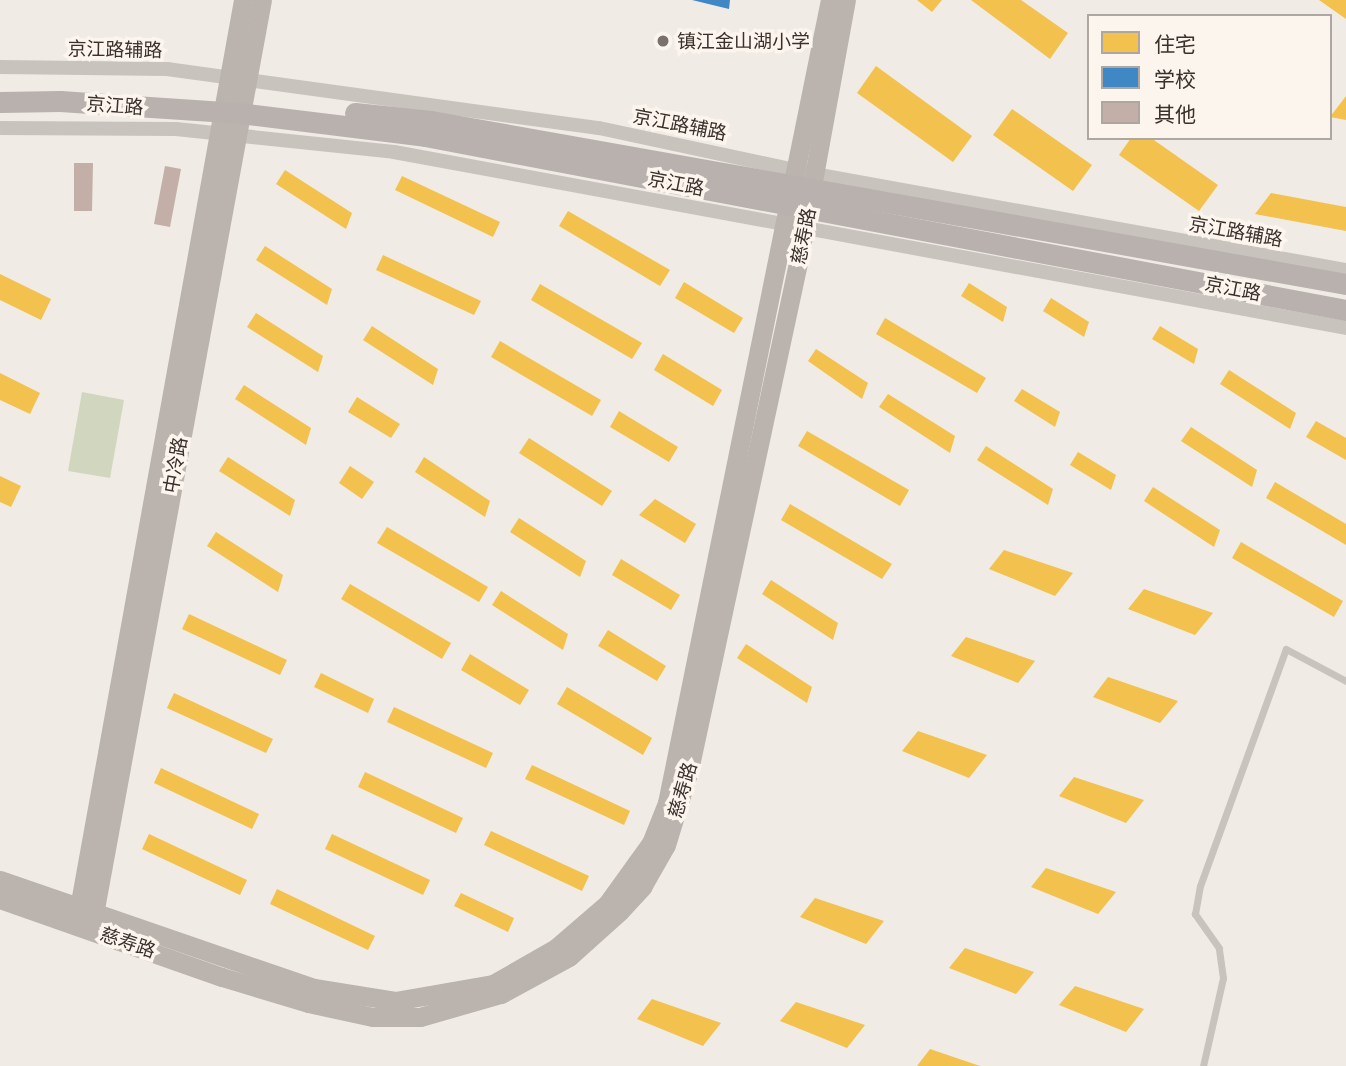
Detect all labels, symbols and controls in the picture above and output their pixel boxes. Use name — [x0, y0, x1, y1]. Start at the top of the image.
legend — [1087, 14, 1332, 140]
place label: 镇江金山湖小学 — [677, 30, 810, 52]
text: 住宅 — [1154, 31, 1196, 56]
marker: 镇江金山湖小学 — [655, 33, 671, 49]
street label: 京江路辅路 — [67, 37, 163, 61]
text: 学校 — [1154, 66, 1196, 91]
street label: 京江路 — [86, 92, 144, 118]
text: 其他 — [1154, 101, 1196, 126]
street label: 京江路辅路 — [631, 104, 729, 144]
street label: 京江路 — [646, 166, 706, 200]
street label: 慈寿路 — [786, 206, 820, 266]
street label: 京江路辅路 — [1187, 212, 1285, 250]
street label: 京江路 — [1203, 271, 1263, 305]
street label: 中冷路 — [159, 435, 191, 495]
street label: 慈寿路 — [663, 759, 701, 821]
street label: 慈寿路 — [97, 922, 159, 962]

